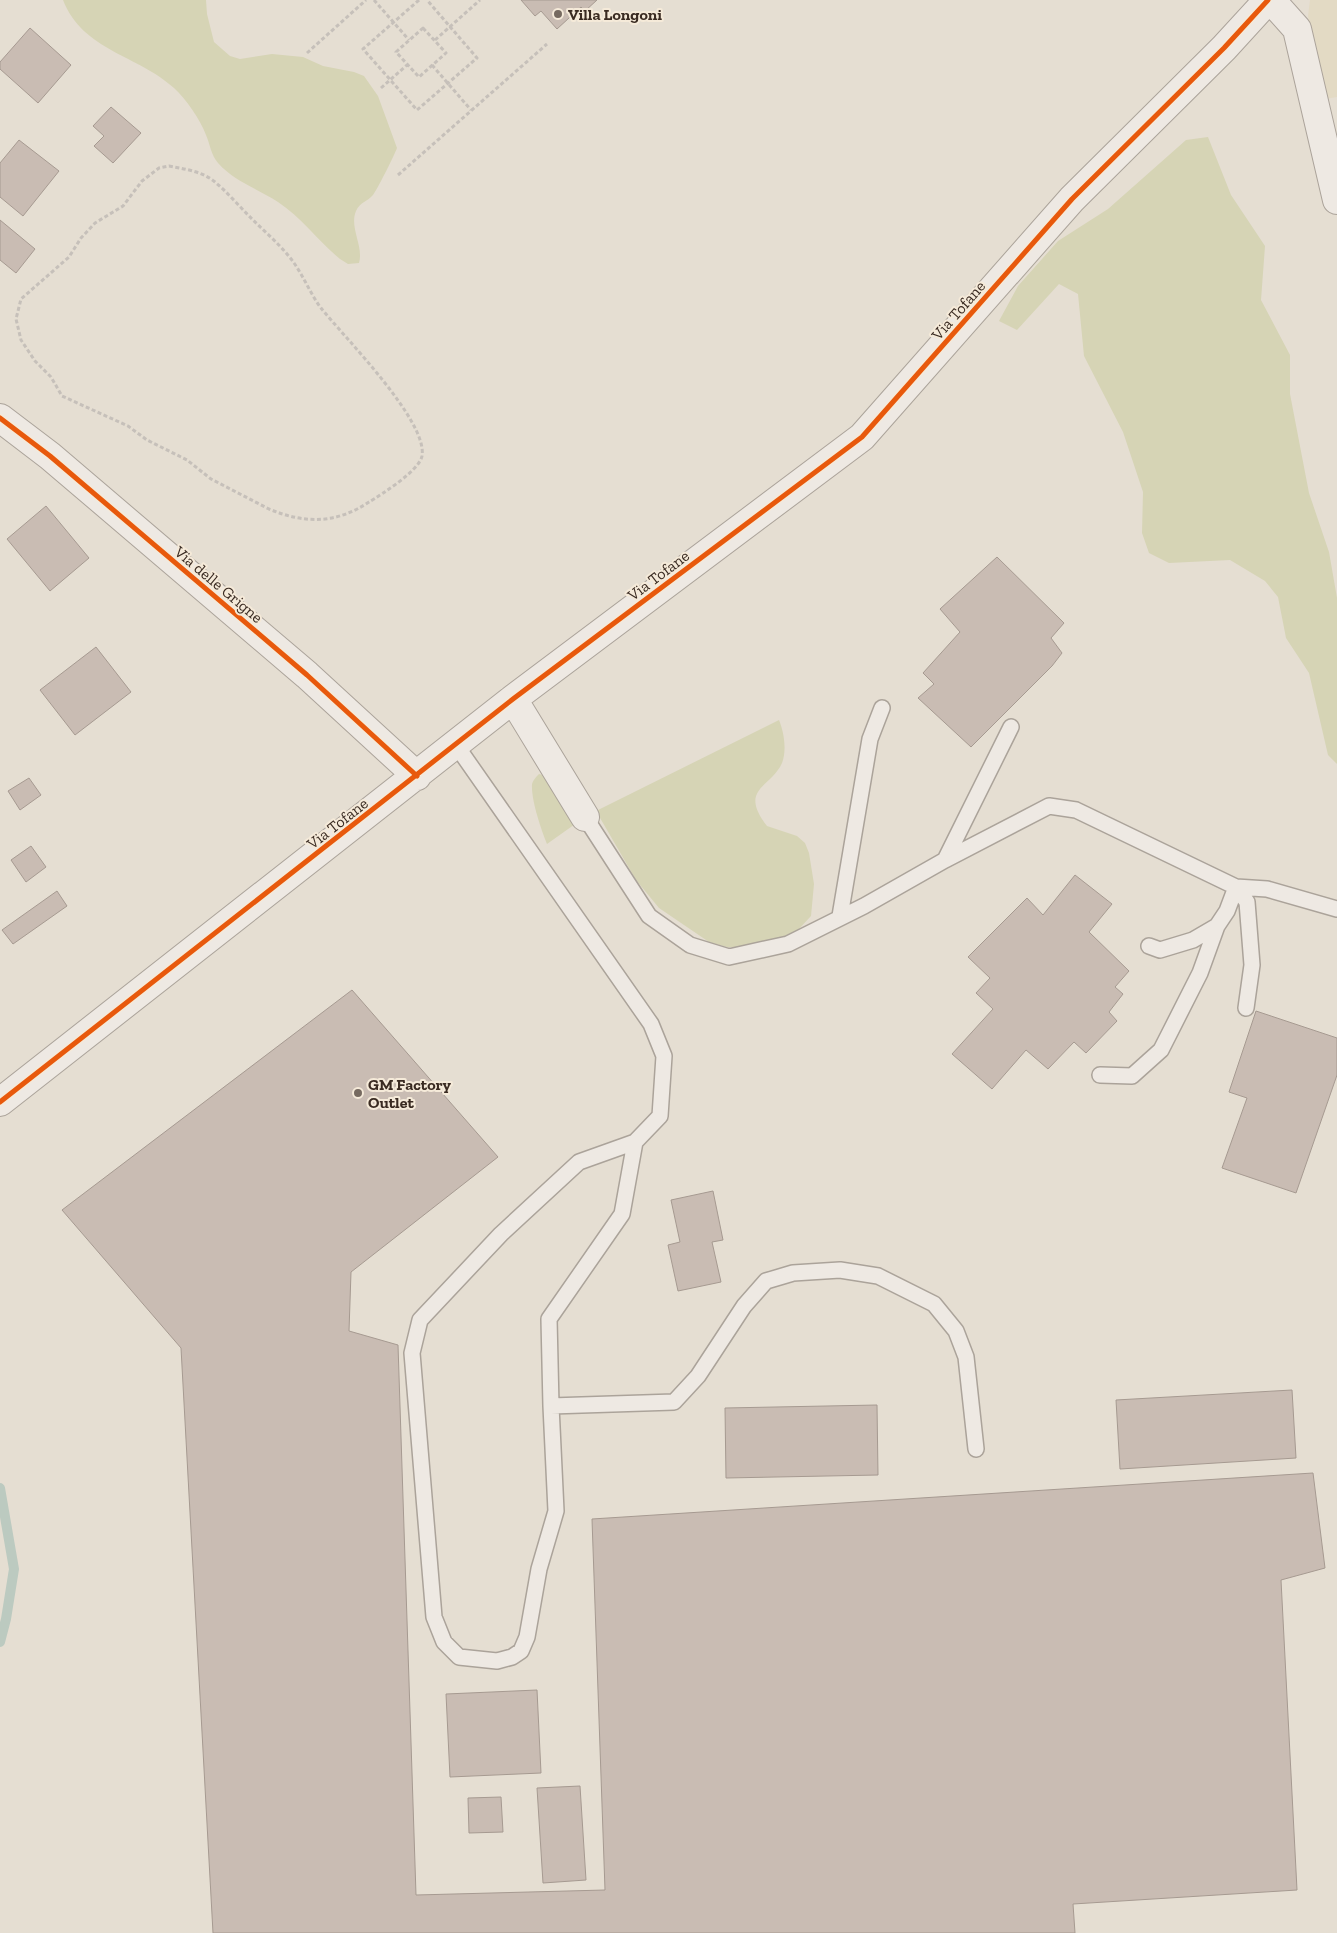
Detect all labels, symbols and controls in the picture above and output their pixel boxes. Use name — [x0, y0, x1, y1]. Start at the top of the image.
place label: Villa Longoni — [568, 5, 662, 24]
marker: Villa Longoni — [552, 8, 564, 20]
street label: Via Tofane — [927, 277, 989, 345]
street label: Via delle Grigne — [170, 541, 267, 627]
street label: Via Tofane — [623, 546, 693, 605]
street label: Via Tofane — [302, 794, 372, 854]
place label: GM Factory Outlet — [368, 1075, 452, 1112]
marker: GM Factory Outlet — [352, 1087, 364, 1099]

